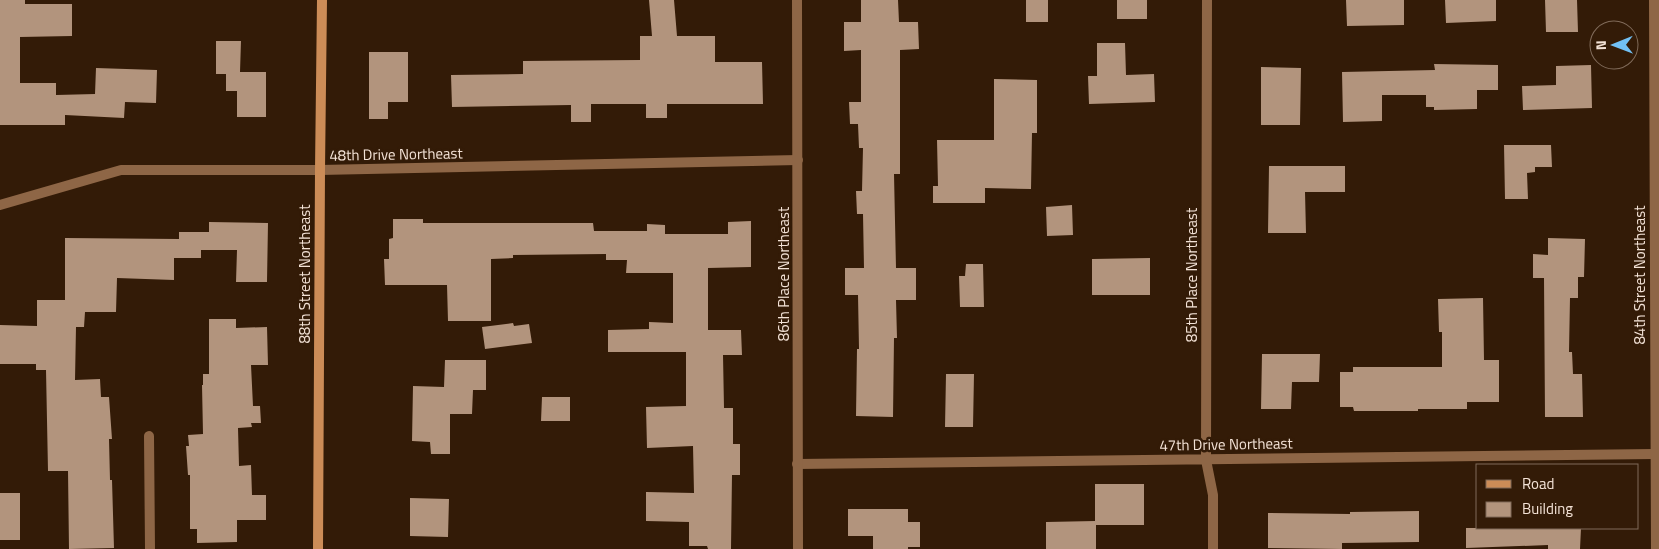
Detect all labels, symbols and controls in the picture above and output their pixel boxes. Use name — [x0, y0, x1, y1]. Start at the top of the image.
north arrow — [1589, 20, 1639, 70]
text: N — [1590, 40, 1611, 50]
street label: 48th Drive Northeast — [329, 141, 464, 167]
street label: 88th Street Northeast — [293, 204, 316, 344]
street label: 84th Street Northeast — [1628, 205, 1651, 345]
street label: 86th Place Northeast — [772, 206, 795, 341]
street label: 85th Place Northeast — [1180, 207, 1203, 342]
street label: 47th Drive Northeast — [1159, 431, 1294, 457]
legend — [1476, 464, 1639, 529]
text: Road — [1522, 472, 1554, 495]
text: Building — [1522, 497, 1573, 520]

